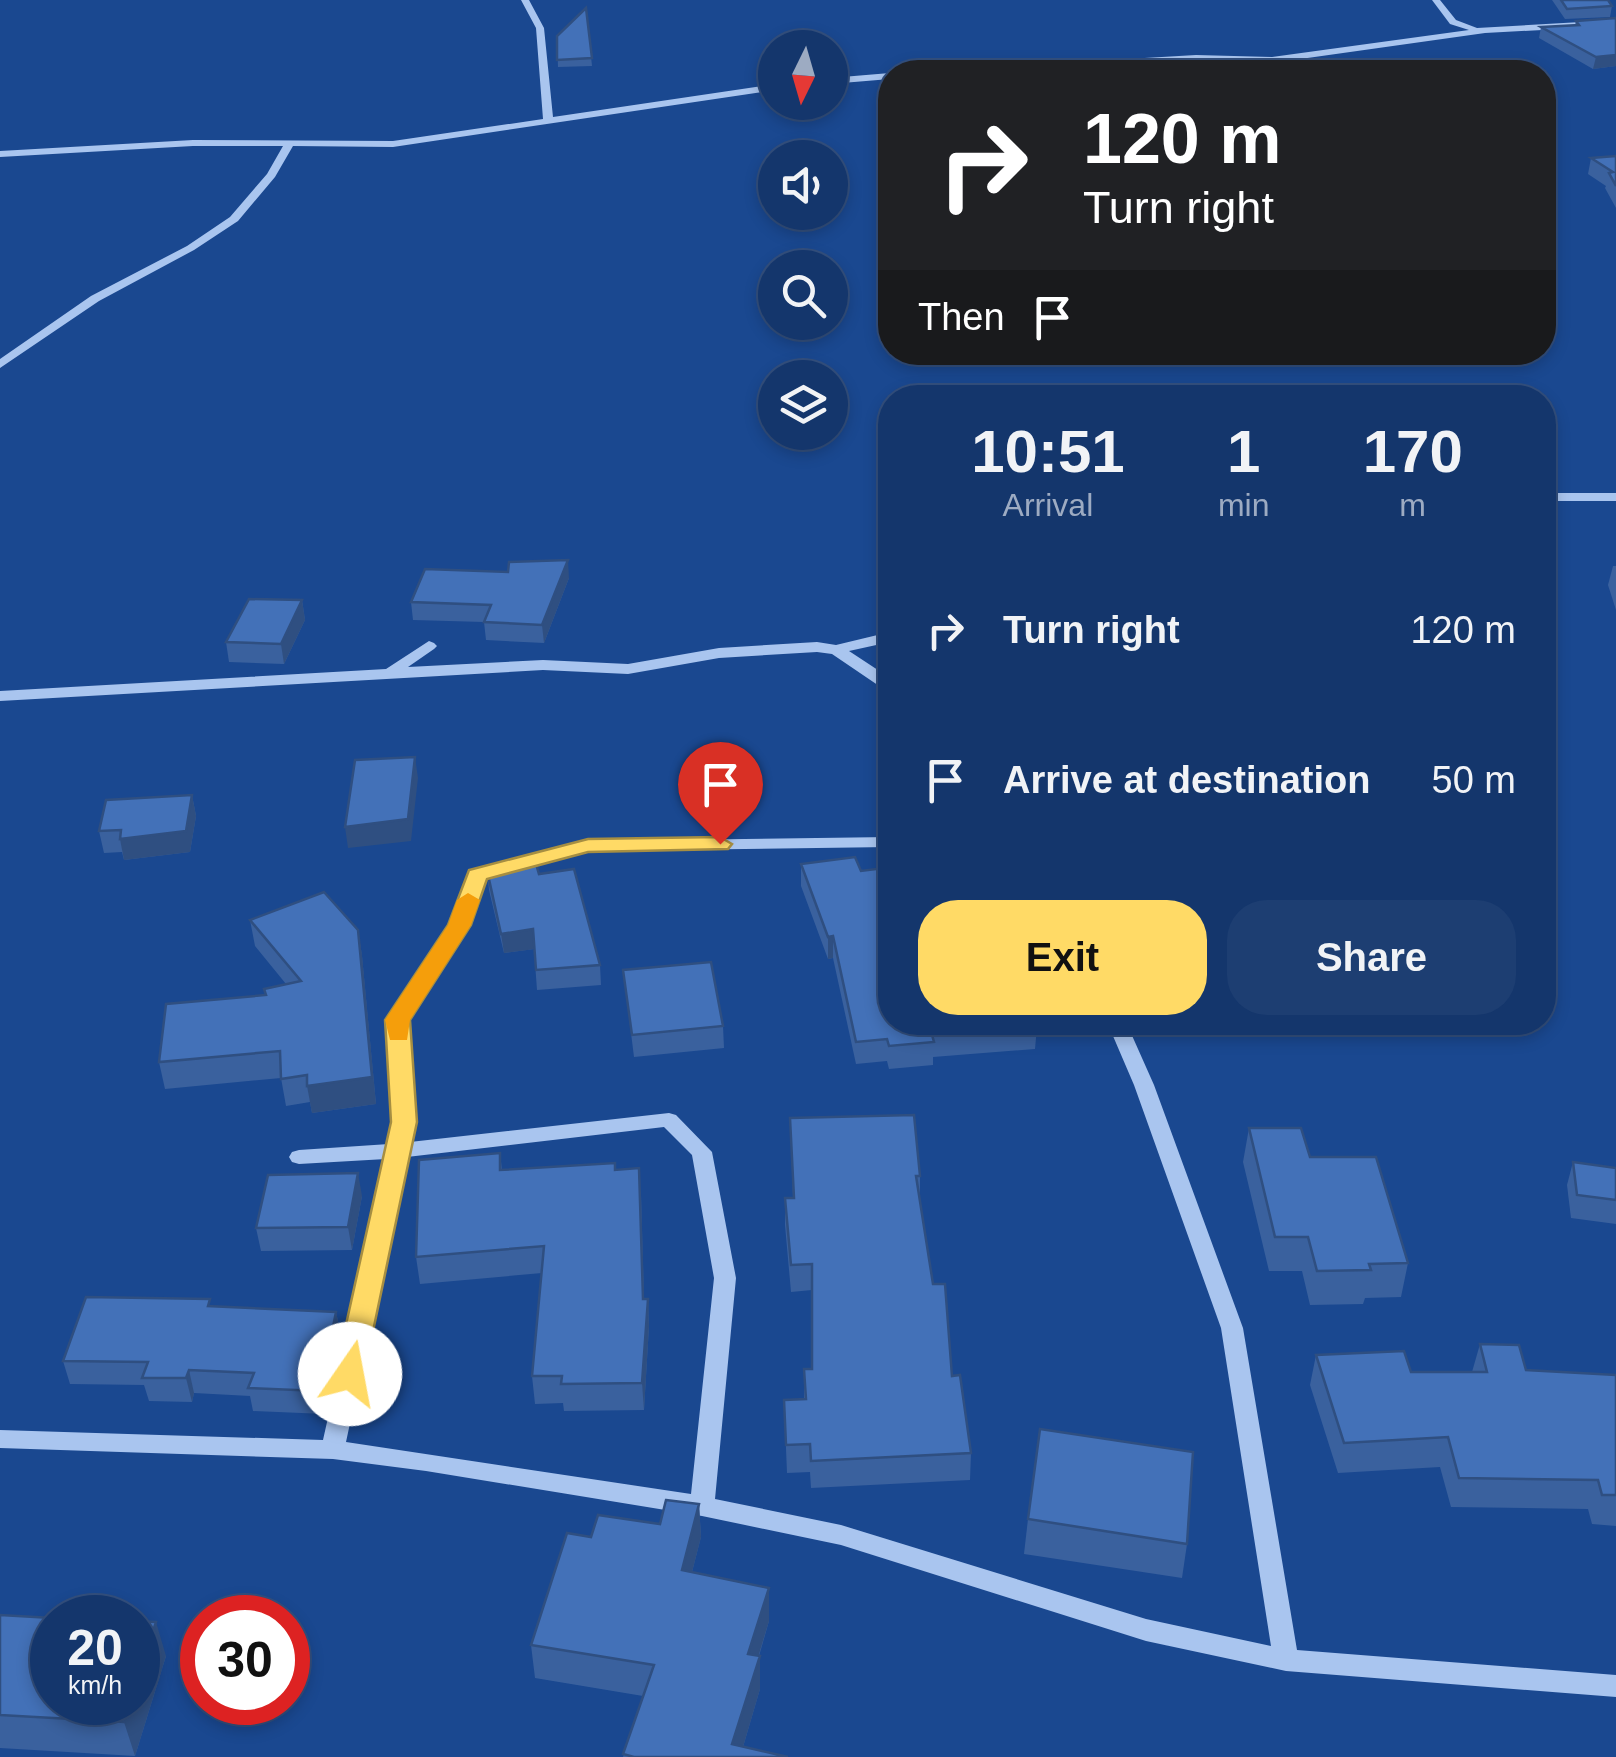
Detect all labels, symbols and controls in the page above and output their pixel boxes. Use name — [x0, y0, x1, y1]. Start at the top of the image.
north arrow — [758, 30, 848, 120]
map controls — [758, 30, 848, 450]
icon: right — [918, 100, 1048, 230]
text: 120 m — [1083, 100, 1281, 178]
button: sound — [758, 140, 848, 230]
text: Turn right — [1083, 182, 1274, 233]
button: search — [758, 250, 848, 340]
icon: arrive — [1025, 290, 1080, 345]
text: Then — [918, 296, 1005, 338]
button: layers — [758, 360, 848, 450]
text: 10:51 — [971, 418, 1125, 485]
text: 1 — [1227, 418, 1260, 485]
text: 170 — [1363, 418, 1463, 485]
text: Arrival — [1003, 487, 1093, 523]
text: min — [1218, 487, 1269, 523]
text: m — [1399, 487, 1426, 523]
icon: right — [918, 603, 973, 658]
text: Turn right — [1003, 609, 1180, 651]
text: 120 m — [1410, 609, 1516, 651]
pin — [678, 742, 763, 845]
icon: arrive — [918, 753, 973, 808]
icon: arrive — [693, 757, 748, 812]
text: Arrive at destination — [1003, 759, 1370, 801]
text: 50 m — [1432, 759, 1516, 801]
button: Exit — [918, 900, 1207, 1015]
button: Share — [1227, 900, 1516, 1015]
position arrow — [298, 1322, 402, 1426]
speed limit sign: 30 — [180, 1595, 310, 1725]
text: 20 — [67, 1620, 123, 1676]
text: km/h — [68, 1671, 122, 1699]

